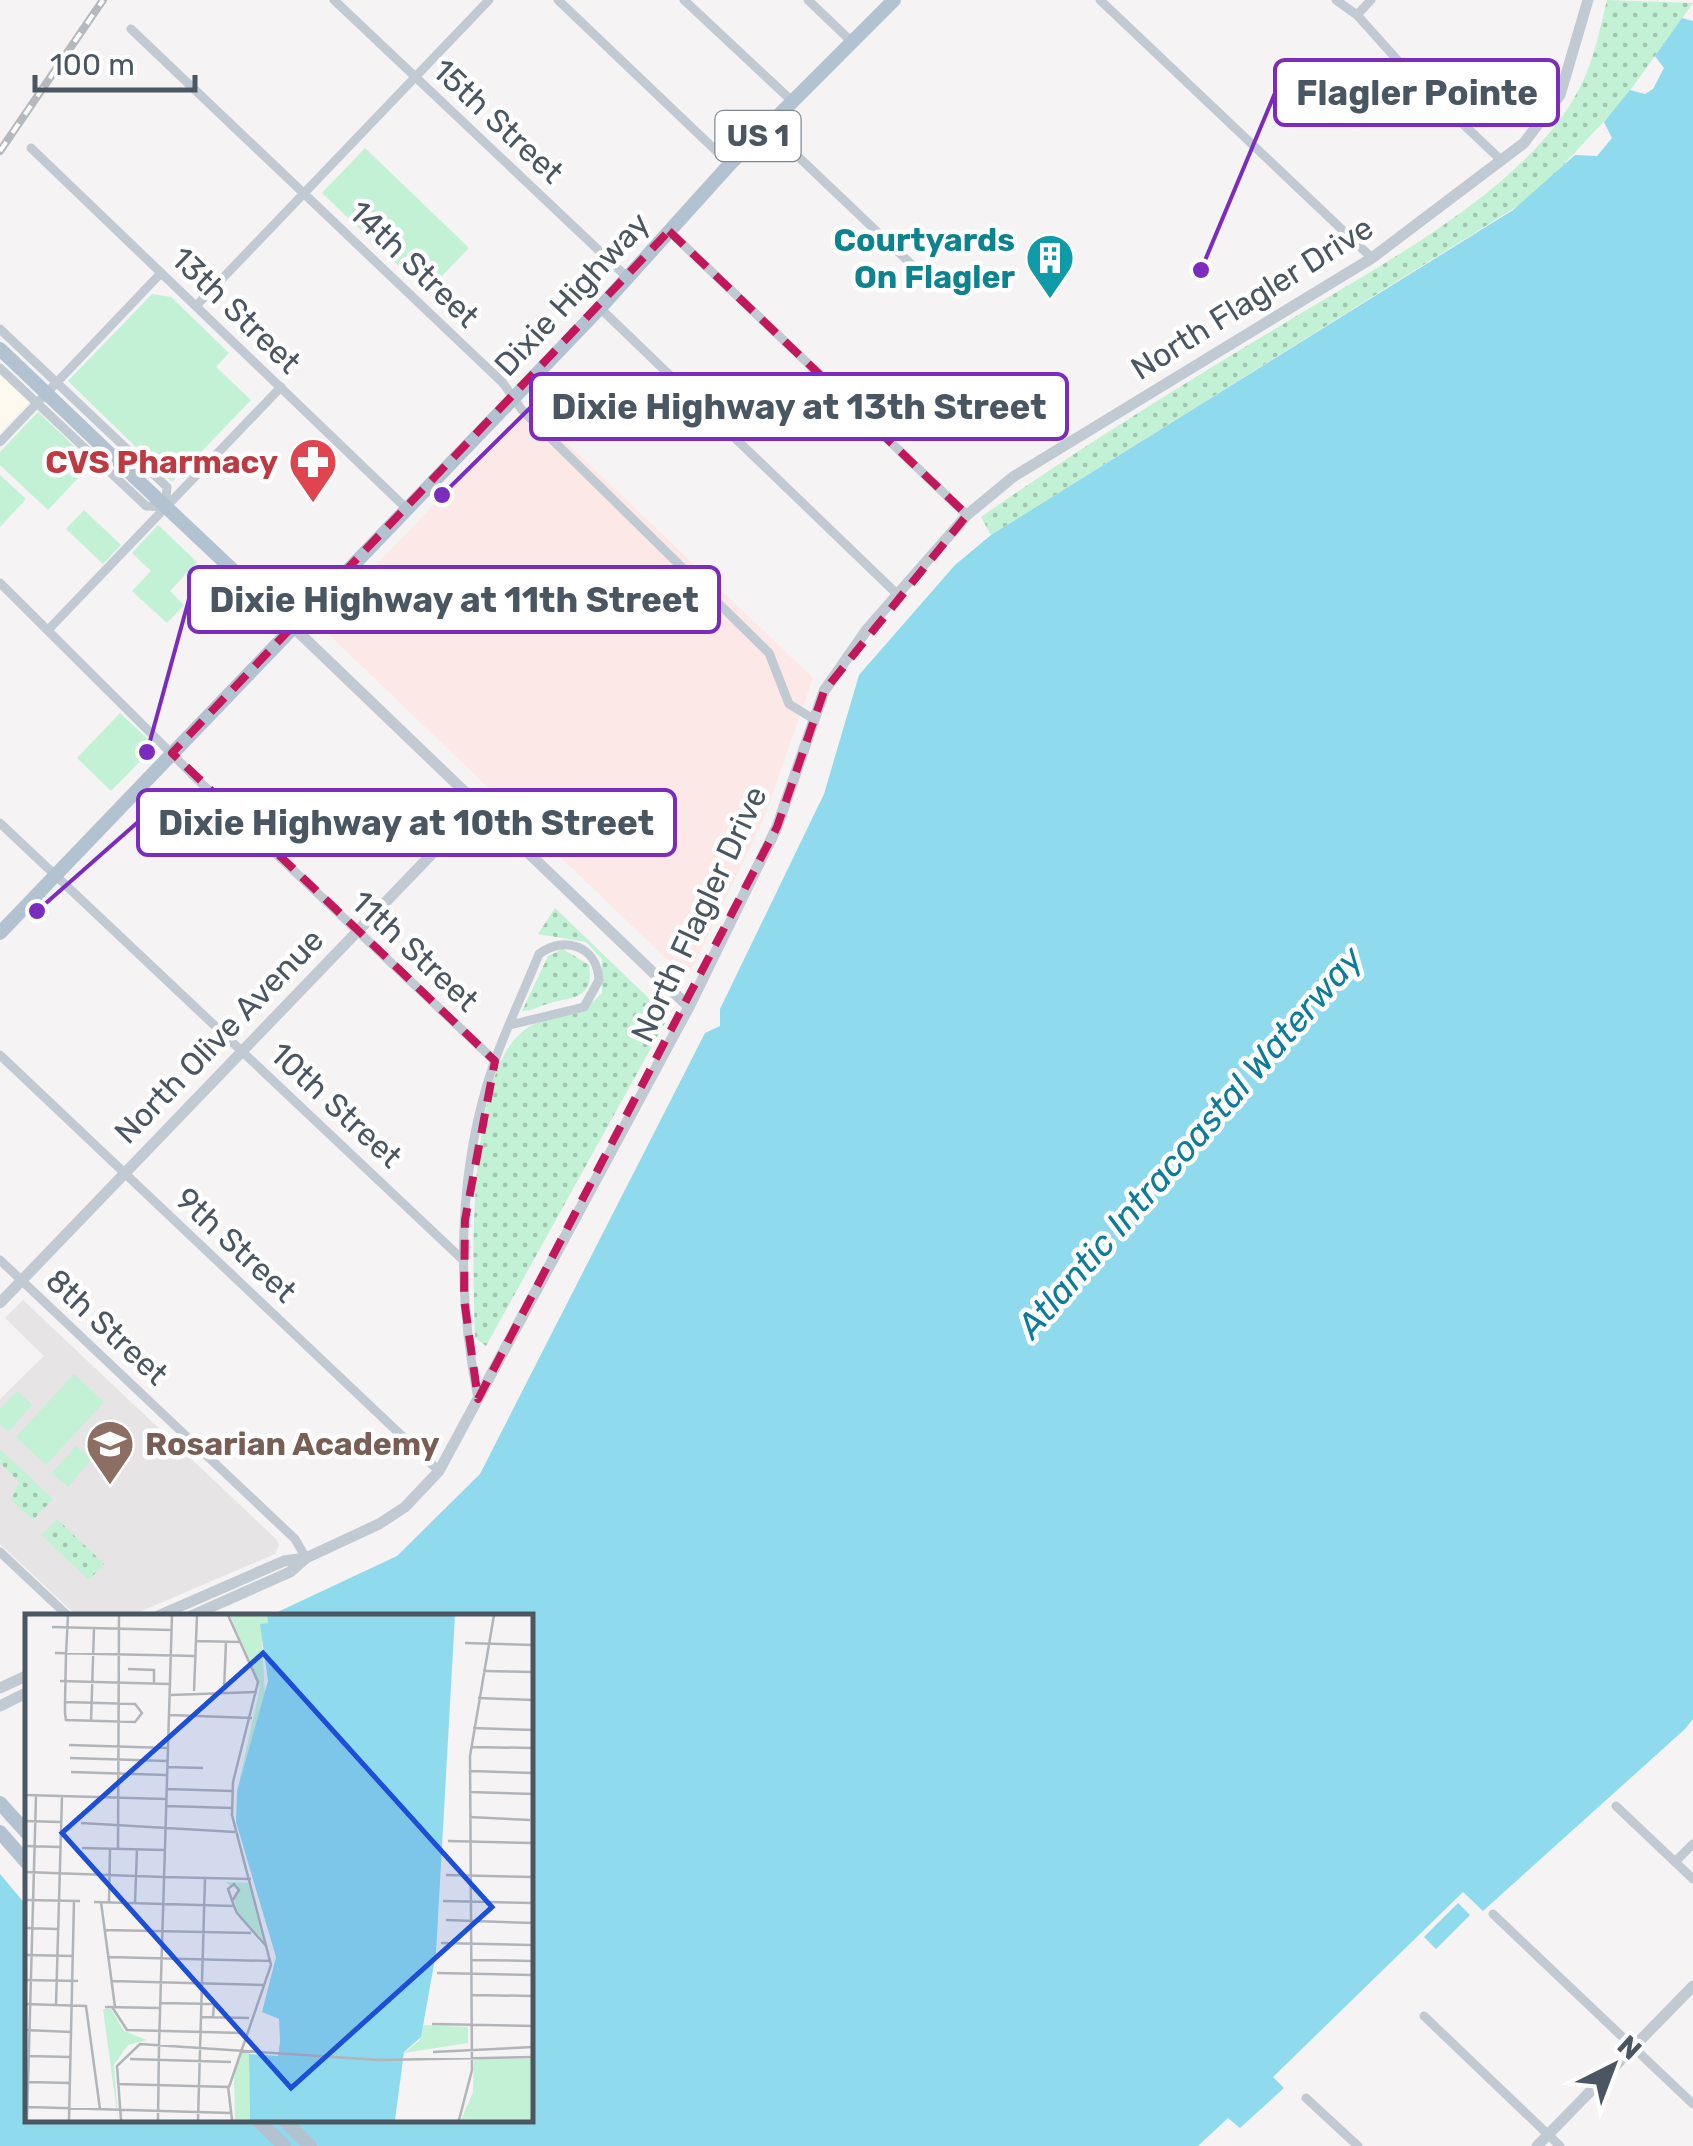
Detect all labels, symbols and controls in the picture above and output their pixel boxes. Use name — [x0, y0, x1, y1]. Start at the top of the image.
scale bar — [35, 30, 195, 92]
text: 100 m — [50, 47, 135, 83]
street label: 15th Street — [425, 51, 571, 191]
callout: Flagler Pointe — [1275, 60, 1558, 125]
text: Flagler Pointe — [1296, 72, 1538, 114]
road number: US 1 — [716, 111, 800, 161]
street label: 14th Street — [341, 193, 487, 335]
street label: Dixie Highway — [487, 204, 657, 384]
street label: North Flagler Drive — [1124, 208, 1380, 388]
place label: Courtyards On Flagler — [833, 221, 1015, 296]
building icon: Courtyards On Flagler — [1024, 232, 1076, 300]
street label: 13th Street — [163, 239, 309, 381]
callout: Dixie Highway at 13th Street — [531, 374, 1067, 439]
text: Dixie Highway at 13th Street — [551, 386, 1047, 428]
pharmacy icon: CVS Pharmacy — [287, 436, 339, 504]
place label: CVS Pharmacy — [45, 443, 278, 481]
callout: Dixie Highway at 11th Street — [189, 567, 719, 632]
text: Dixie Highway at 11th Street — [209, 579, 699, 621]
street label: North Flagler Drive — [623, 780, 775, 1048]
callout: Dixie Highway at 10th Street — [138, 790, 675, 855]
text: Dixie Highway at 10th Street — [158, 802, 654, 844]
street label: 11th Street — [344, 883, 486, 1019]
street label: North Olive Avenue — [107, 921, 331, 1151]
water label: Atlantic Intracoastal Waterway — [1007, 936, 1373, 1348]
street label: 10th Street — [262, 1034, 410, 1176]
street label: 9th Street — [168, 1179, 304, 1311]
street label: 8th Street — [38, 1261, 176, 1393]
school or university icon: Rosarian Academy — [84, 1418, 136, 1486]
place label: Rosarian Academy — [145, 1425, 440, 1463]
inset map — [25, 1614, 532, 2121]
north arrow — [1563, 2016, 1663, 2116]
text: N — [1611, 2029, 1648, 2067]

